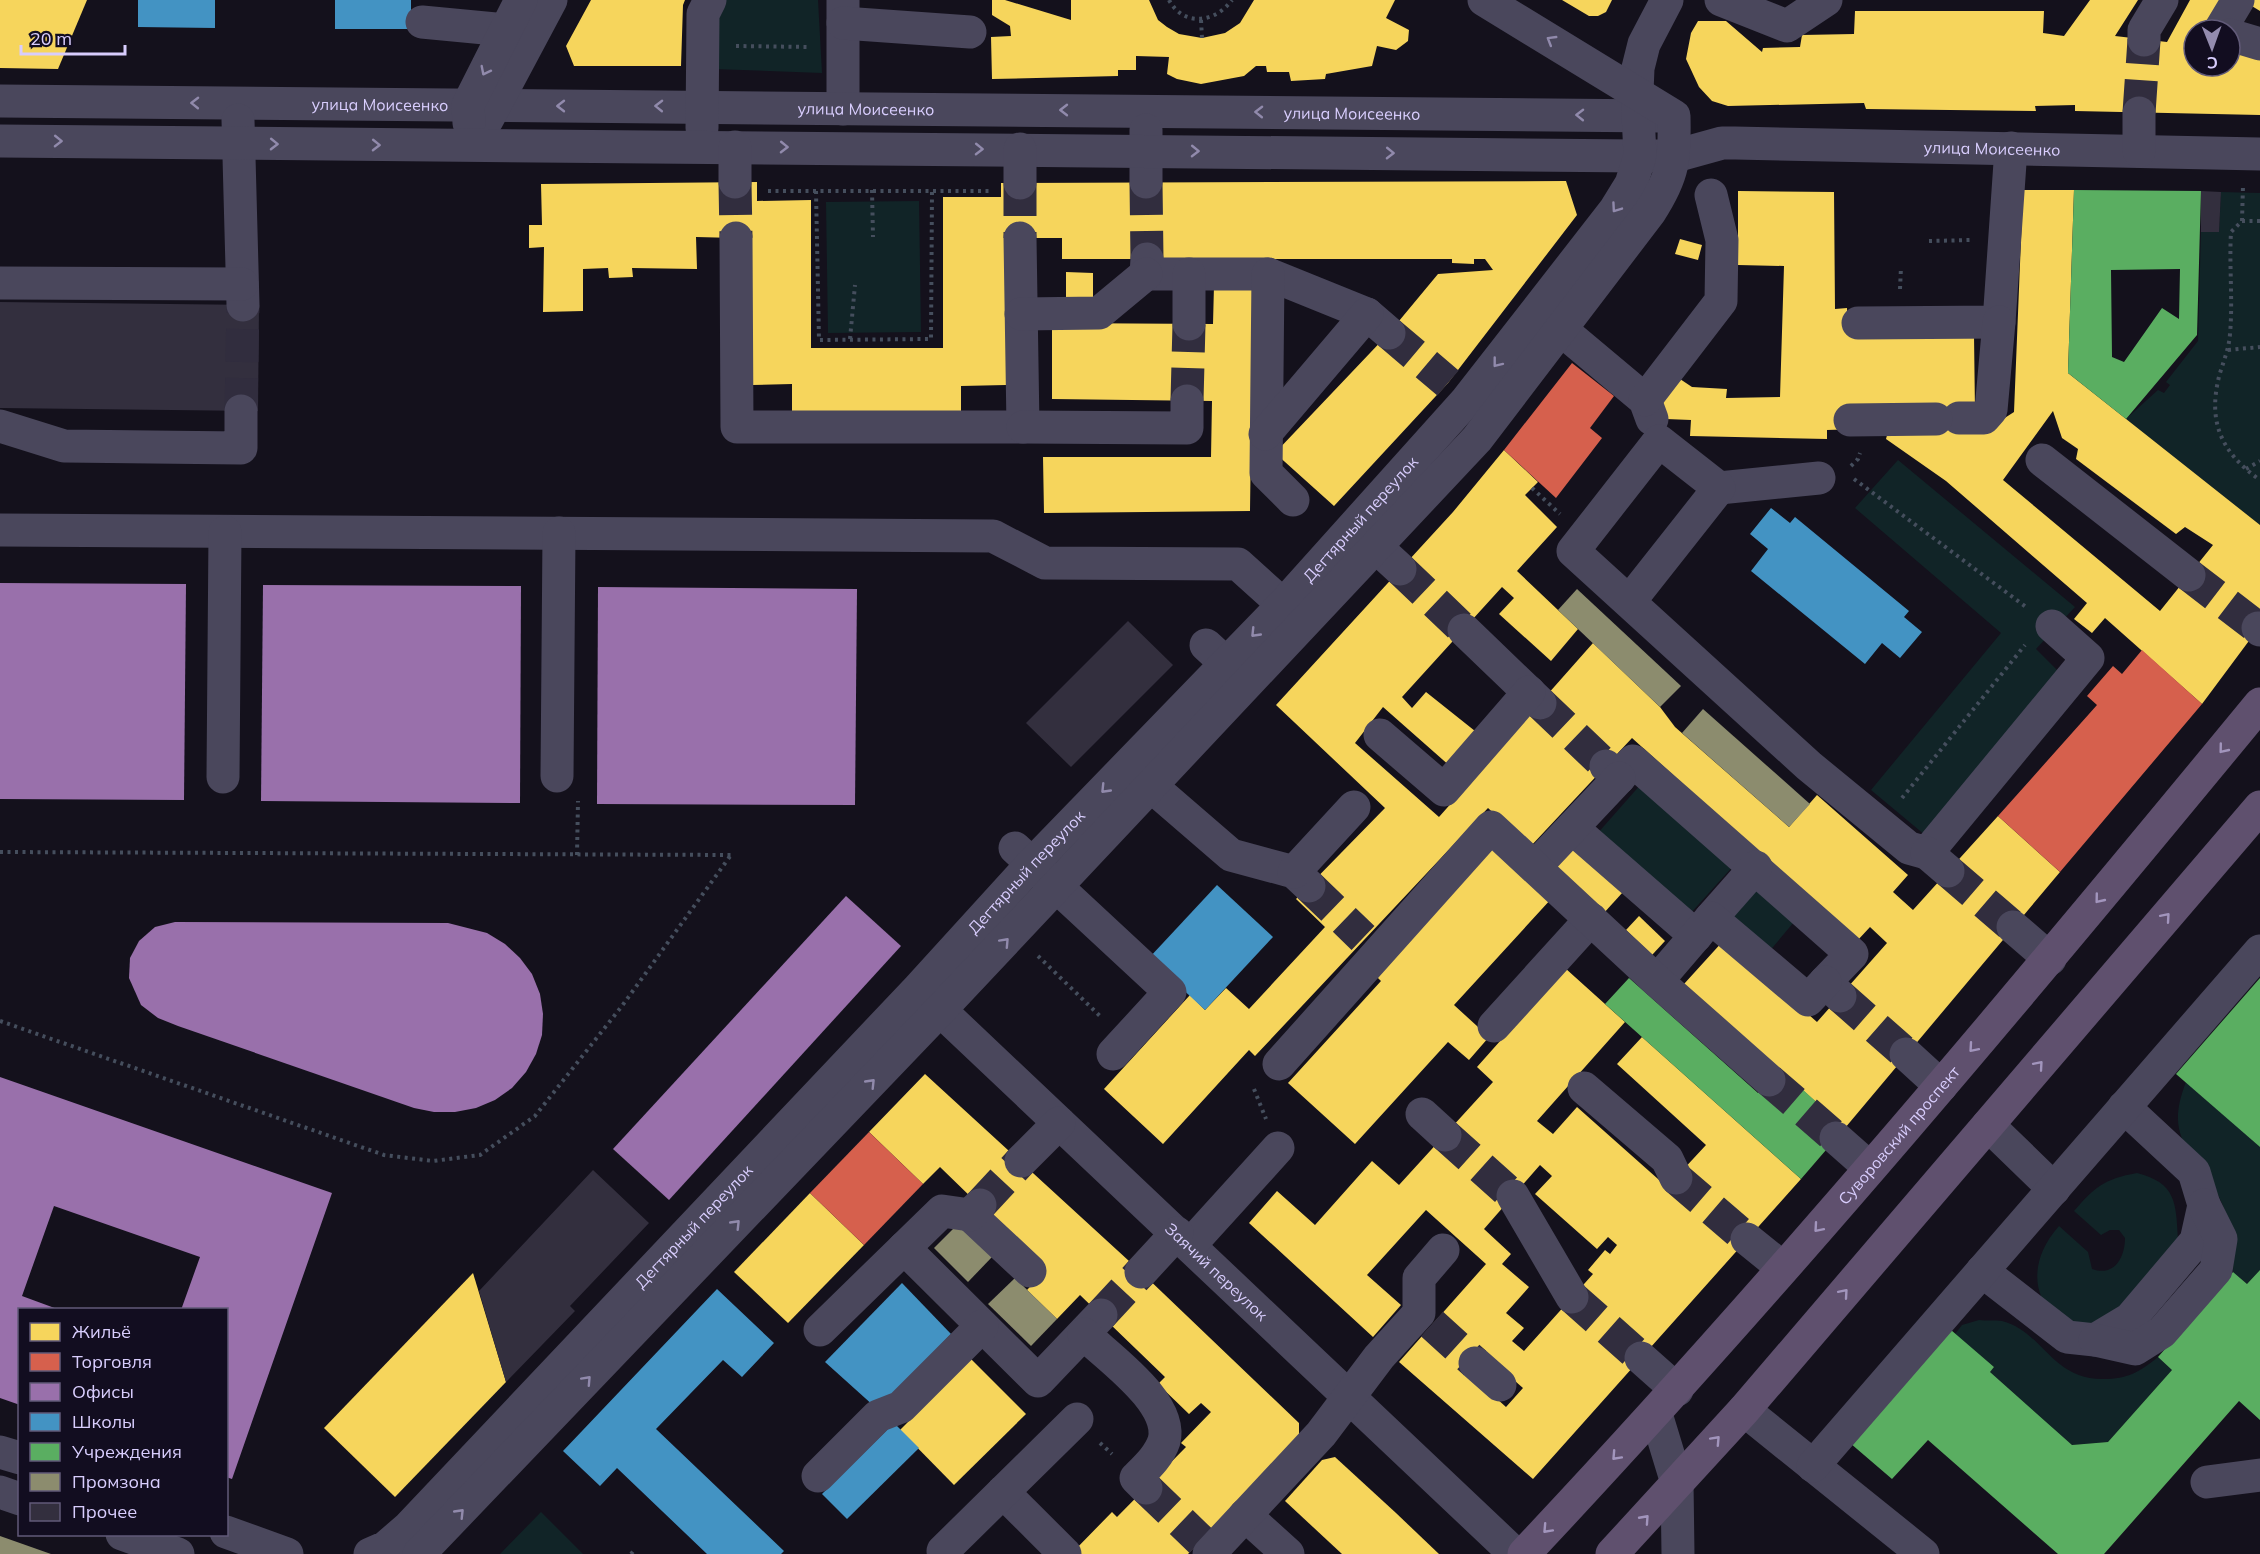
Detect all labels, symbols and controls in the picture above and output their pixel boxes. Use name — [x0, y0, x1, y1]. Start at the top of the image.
scale bar — [21, 18, 124, 56]
north arrow — [2182, 18, 2242, 78]
text: 20 m — [30, 27, 72, 50]
one-way arrow — [1547, 36, 1557, 47]
text: С — [2207, 53, 2218, 73]
one-way arrow — [481, 64, 493, 75]
street label: улица Моисеенко — [312, 94, 448, 115]
one-way arrow — [191, 97, 200, 109]
street label: улица Моисеенко — [798, 98, 934, 119]
one-way arrow — [557, 100, 566, 112]
one-way arrow — [654, 100, 663, 113]
street label: улица Моисеенко — [1283, 103, 1420, 124]
one-way arrow — [1059, 104, 1068, 116]
one-way arrow — [1254, 106, 1263, 118]
one-way arrow — [1575, 109, 1584, 121]
one-way arrow — [54, 135, 63, 147]
street label: улица Моисеенко — [1924, 137, 2061, 160]
one-way arrow — [270, 138, 279, 150]
one-way arrow — [371, 139, 380, 151]
one-way arrow — [780, 141, 789, 153]
one-way arrow — [975, 143, 984, 155]
one-way arrow — [1191, 145, 1200, 157]
one-way arrow — [1386, 147, 1395, 159]
one-way arrow — [1612, 202, 1623, 213]
one-way arrow — [1493, 356, 1504, 367]
street label: Дегтярный переулок — [1298, 452, 1422, 586]
one-way arrow — [1251, 627, 1262, 637]
one-way arrow — [2219, 742, 2230, 753]
one-way arrow — [1101, 781, 1112, 792]
street label: Дегтярный переулок — [963, 805, 1089, 938]
one-way arrow — [2095, 893, 2106, 904]
one-way arrow — [2159, 913, 2170, 924]
one-way arrow — [998, 938, 1009, 948]
one-way arrow — [1969, 1041, 1980, 1052]
street label: Суворовский проспект — [1834, 1061, 1964, 1209]
one-way arrow — [2032, 1061, 2043, 1072]
one-way arrow — [863, 1079, 874, 1090]
street label: Дегтярный переулок — [630, 1160, 757, 1292]
street label: Заячий переулок — [1161, 1218, 1272, 1325]
one-way arrow — [728, 1220, 739, 1231]
one-way arrow — [1815, 1221, 1826, 1232]
one-way arrow — [1837, 1289, 1848, 1300]
legend — [18, 1308, 228, 1536]
text: Жильё — [72, 1320, 131, 1343]
text: Торговля — [72, 1350, 152, 1373]
one-way arrow — [580, 1377, 591, 1387]
text: Офисы — [72, 1380, 134, 1403]
text: Школы — [72, 1410, 135, 1433]
one-way arrow — [1709, 1436, 1720, 1447]
text: Учреждения — [71, 1440, 182, 1463]
one-way arrow — [1612, 1450, 1623, 1460]
text: Промзона — [72, 1470, 161, 1493]
text: Прочее — [72, 1500, 137, 1523]
one-way arrow — [453, 1509, 464, 1520]
one-way arrow — [1637, 1515, 1648, 1526]
one-way arrow — [1543, 1523, 1554, 1533]

